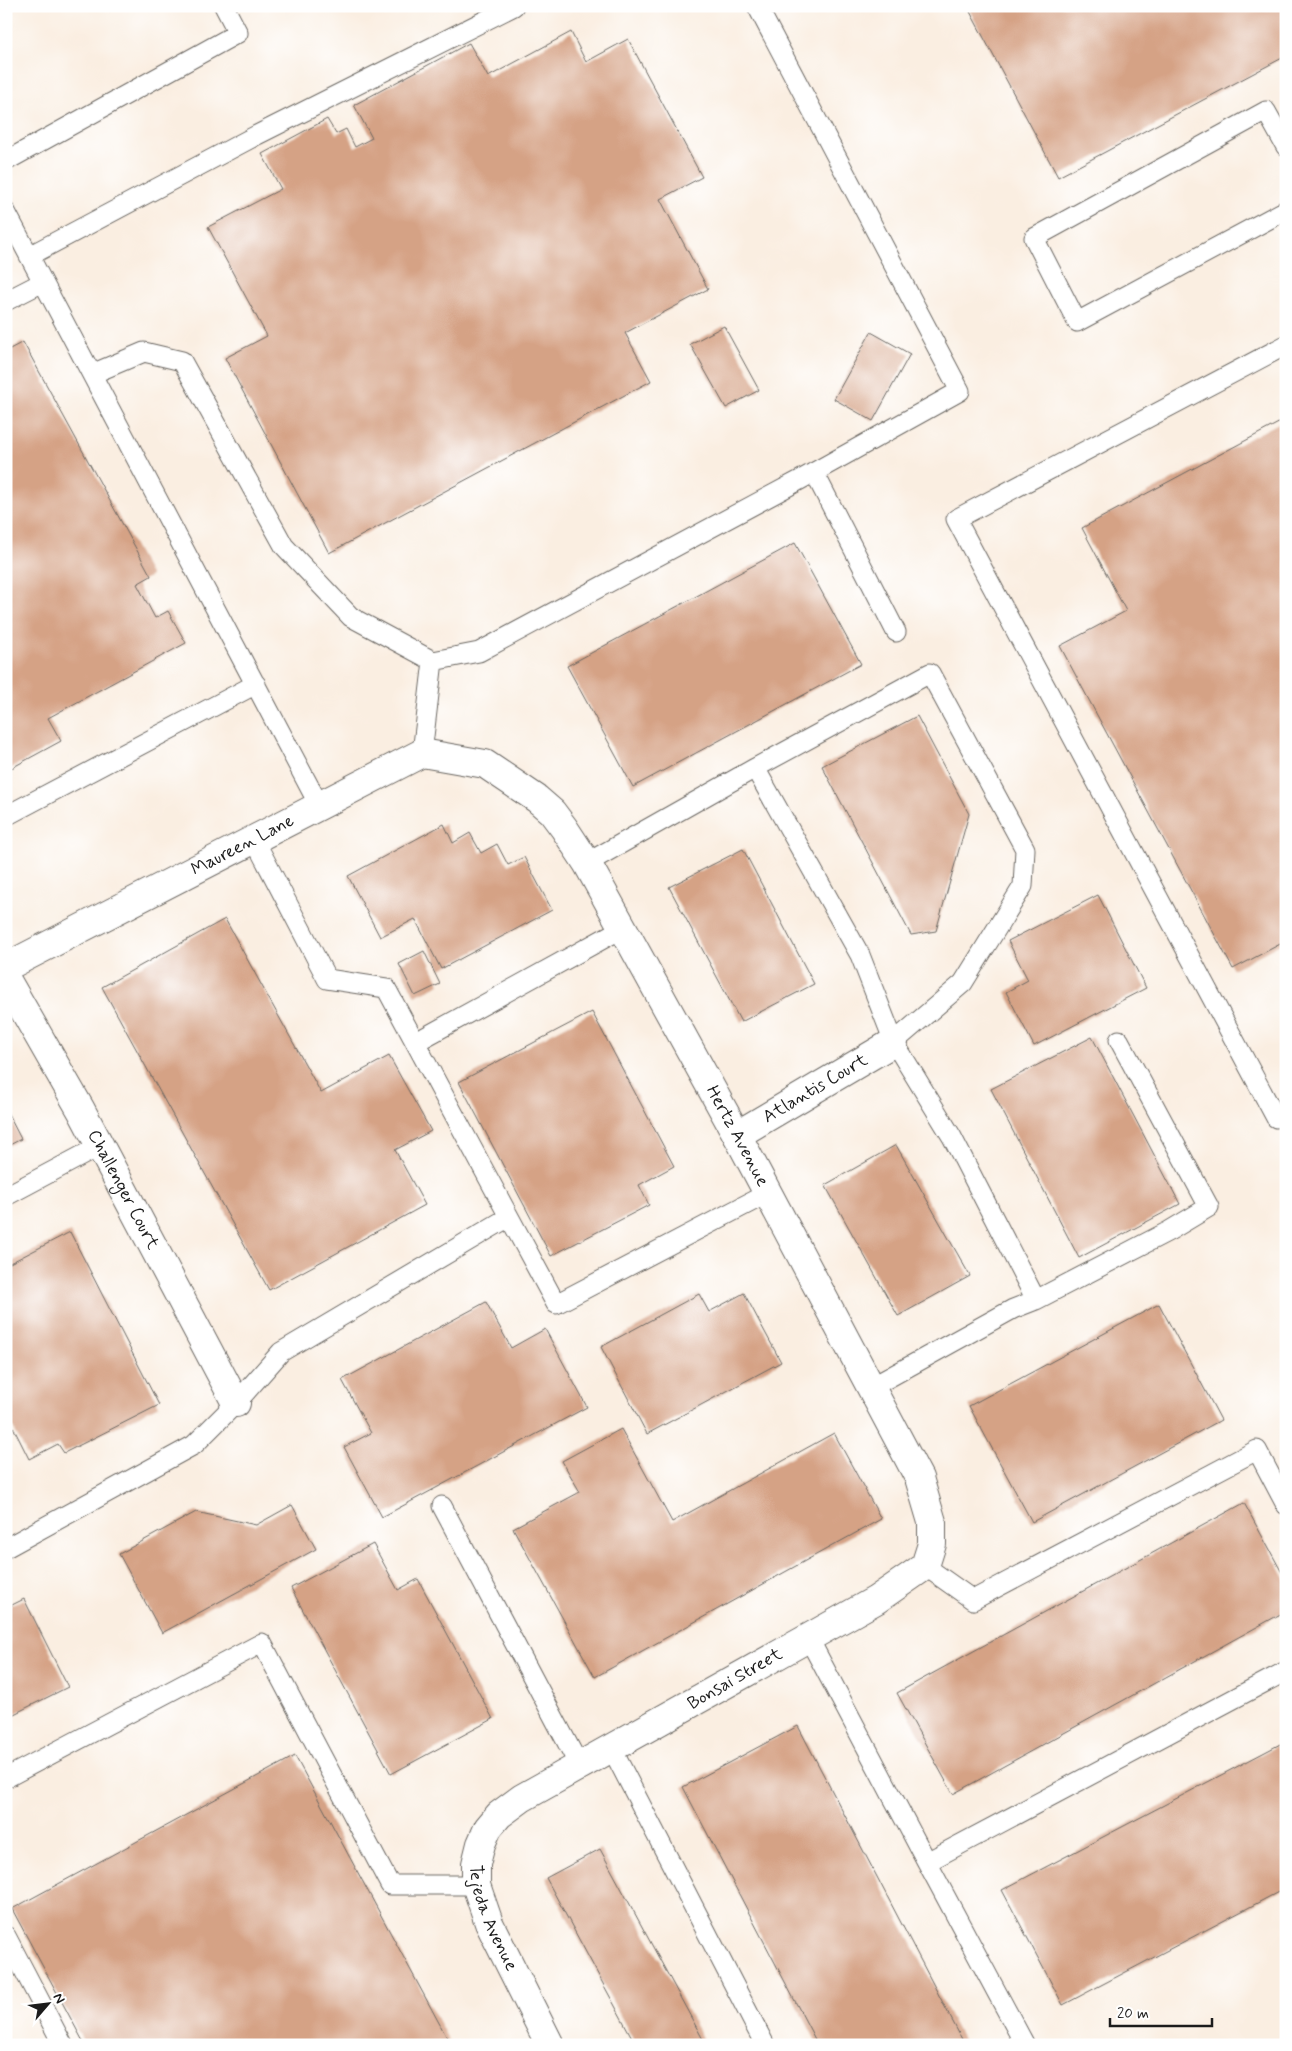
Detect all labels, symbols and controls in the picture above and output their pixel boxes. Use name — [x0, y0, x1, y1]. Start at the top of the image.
street label: Maureen Lane — [187, 809, 298, 882]
street label: Atlantis Court — [758, 1048, 872, 1129]
street label: Hertz Avenue — [700, 1081, 774, 1191]
street label: Challenger Court — [82, 1126, 165, 1254]
street label: Bonsai Street — [683, 1642, 787, 1716]
street label: Tejeda Avenue — [464, 1865, 523, 1975]
north arrow — [22, 1978, 72, 2028]
text: N — [48, 1990, 69, 2007]
scale bar — [1110, 1996, 1212, 2028]
text: 20 m — [1117, 2004, 1149, 2024]

